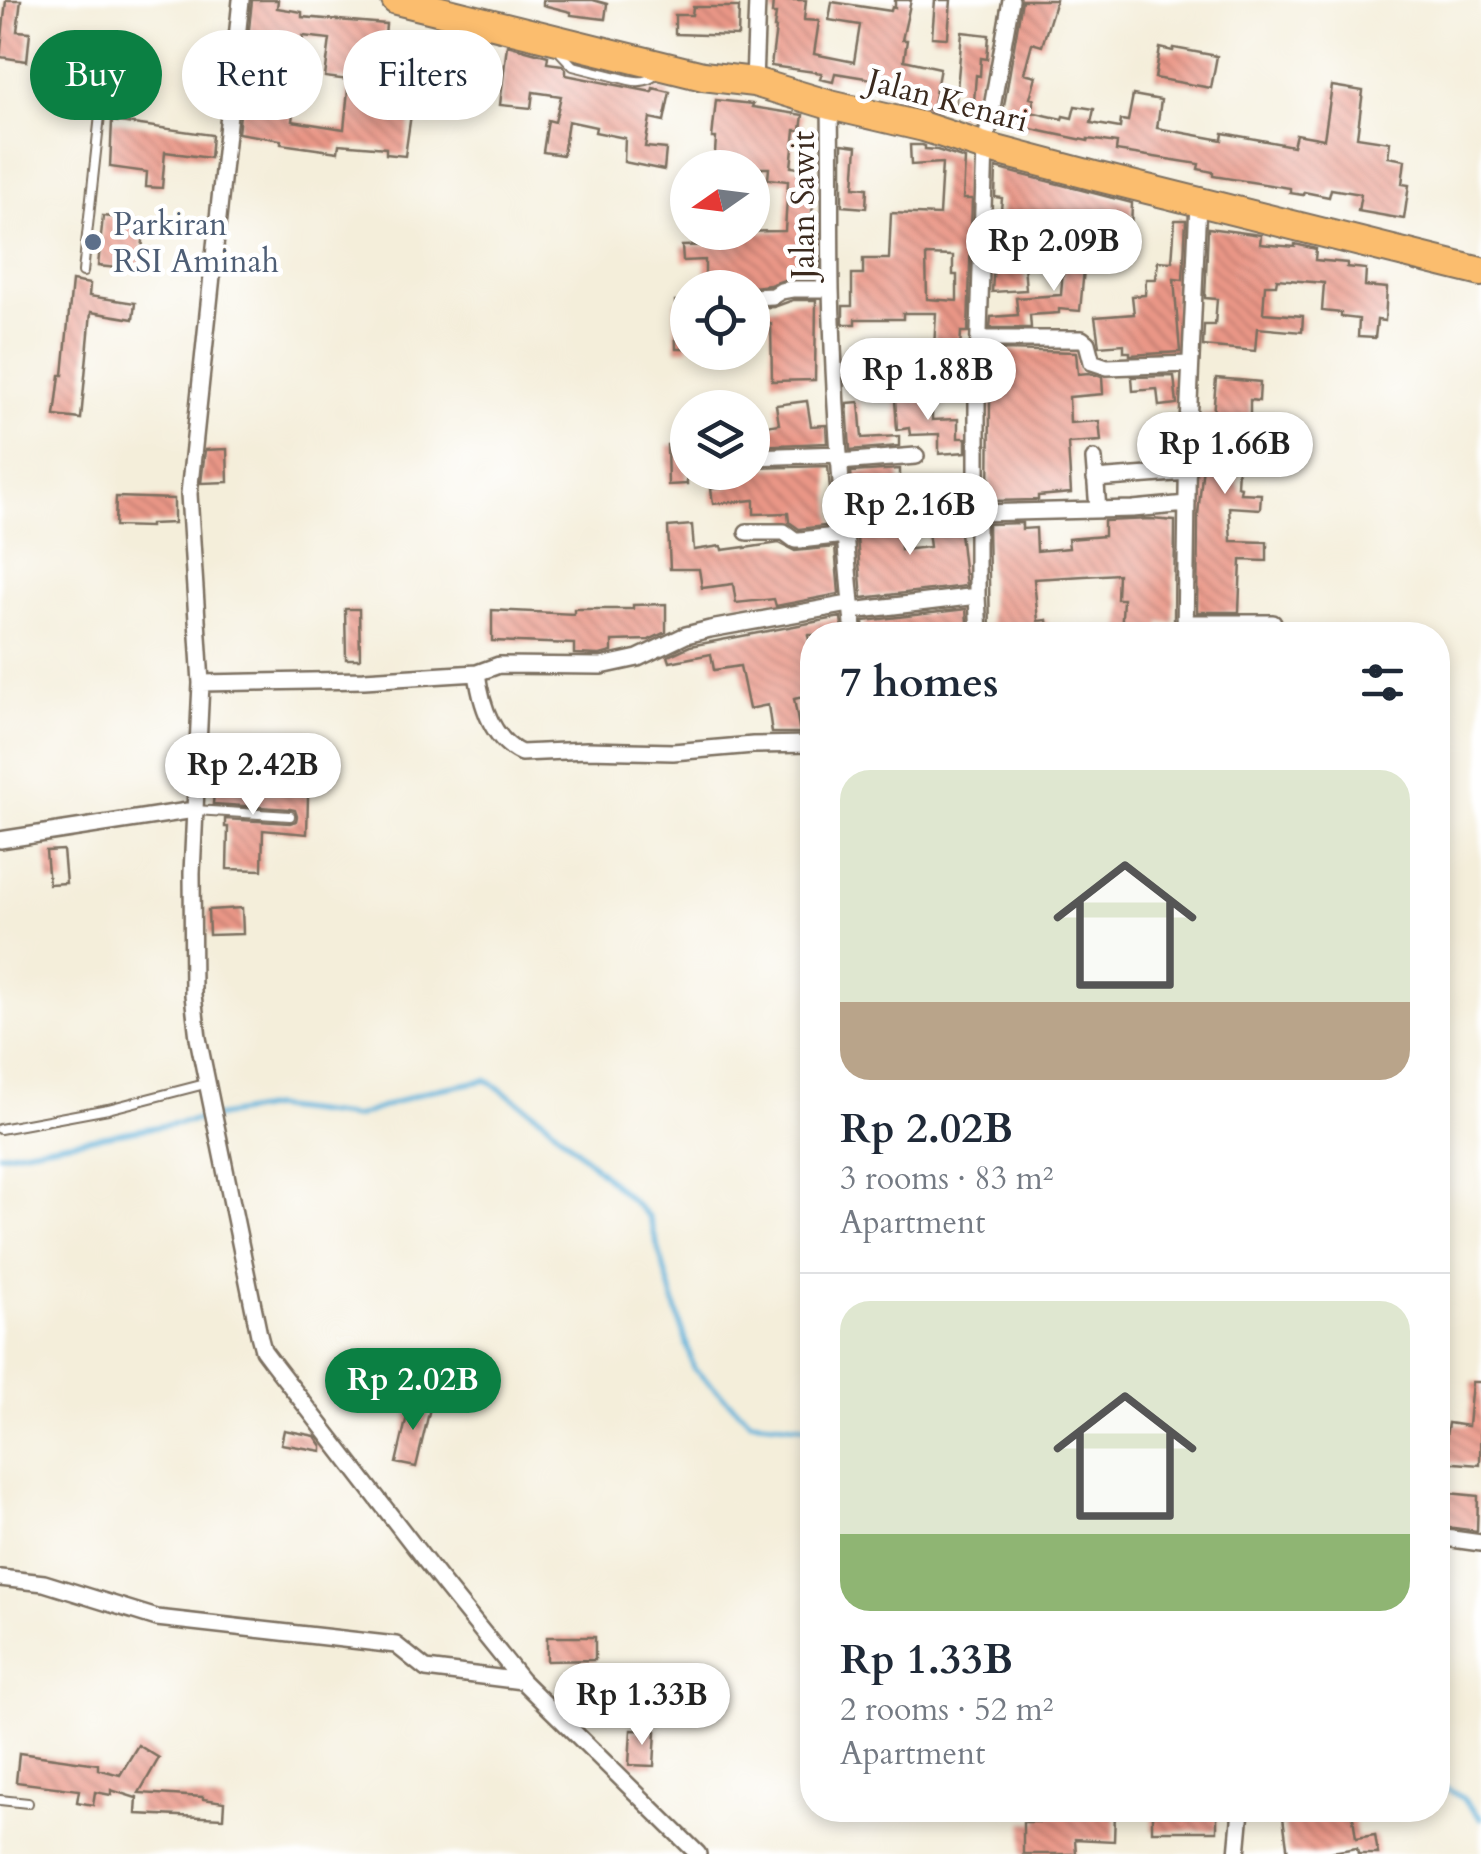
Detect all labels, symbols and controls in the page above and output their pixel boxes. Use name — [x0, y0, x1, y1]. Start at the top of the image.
chip: Buy — [30, 30, 162, 120]
chip: Rent — [182, 30, 323, 120]
chip: Filters — [343, 30, 503, 120]
street label: Jalan Kenari — [859, 57, 1033, 143]
street label: Jalan Sawit — [782, 131, 826, 283]
north arrow — [670, 150, 770, 250]
map controls — [670, 150, 770, 490]
place label: Parkiran RSI Aminah — [113, 203, 280, 284]
pin: Rp 2.09B — [951, 209, 1157, 294]
text: Rp 2.09B — [988, 219, 1120, 263]
marker: Parkiran RSI Aminah — [82, 231, 104, 253]
button: locate — [670, 270, 770, 370]
pin: Rp 1.88B — [825, 338, 1031, 423]
text: Rp 1.88B — [862, 348, 994, 392]
button: layers — [670, 390, 770, 490]
pin: Rp 1.66B — [1122, 412, 1328, 497]
text: Rp 1.66B — [1159, 422, 1291, 466]
pin: Rp 2.16B — [807, 473, 1013, 558]
text: Rp 2.16B — [844, 483, 976, 527]
text: 7 homes — [840, 654, 998, 711]
icon: filters — [1355, 655, 1410, 710]
pin: Rp 2.42B — [150, 733, 356, 818]
text: Rp 2.42B — [187, 743, 319, 787]
icon: home — [1035, 835, 1215, 1015]
text: Rp 2.02B — [840, 1100, 1013, 1157]
text: 3 rooms · 83 m² — [840, 1157, 1053, 1201]
text: Apartment — [840, 1201, 985, 1245]
pin: Rp 2.02B — [310, 1348, 516, 1433]
text: Rp 2.02B — [347, 1358, 479, 1402]
icon: home — [1035, 1366, 1215, 1546]
text: Rp 1.33B — [840, 1631, 1013, 1688]
pin: Rp 1.33B — [539, 1663, 745, 1748]
text: Rp 1.33B — [576, 1673, 708, 1717]
text: 2 rooms · 52 m² — [840, 1688, 1053, 1732]
text: Apartment — [840, 1732, 985, 1776]

